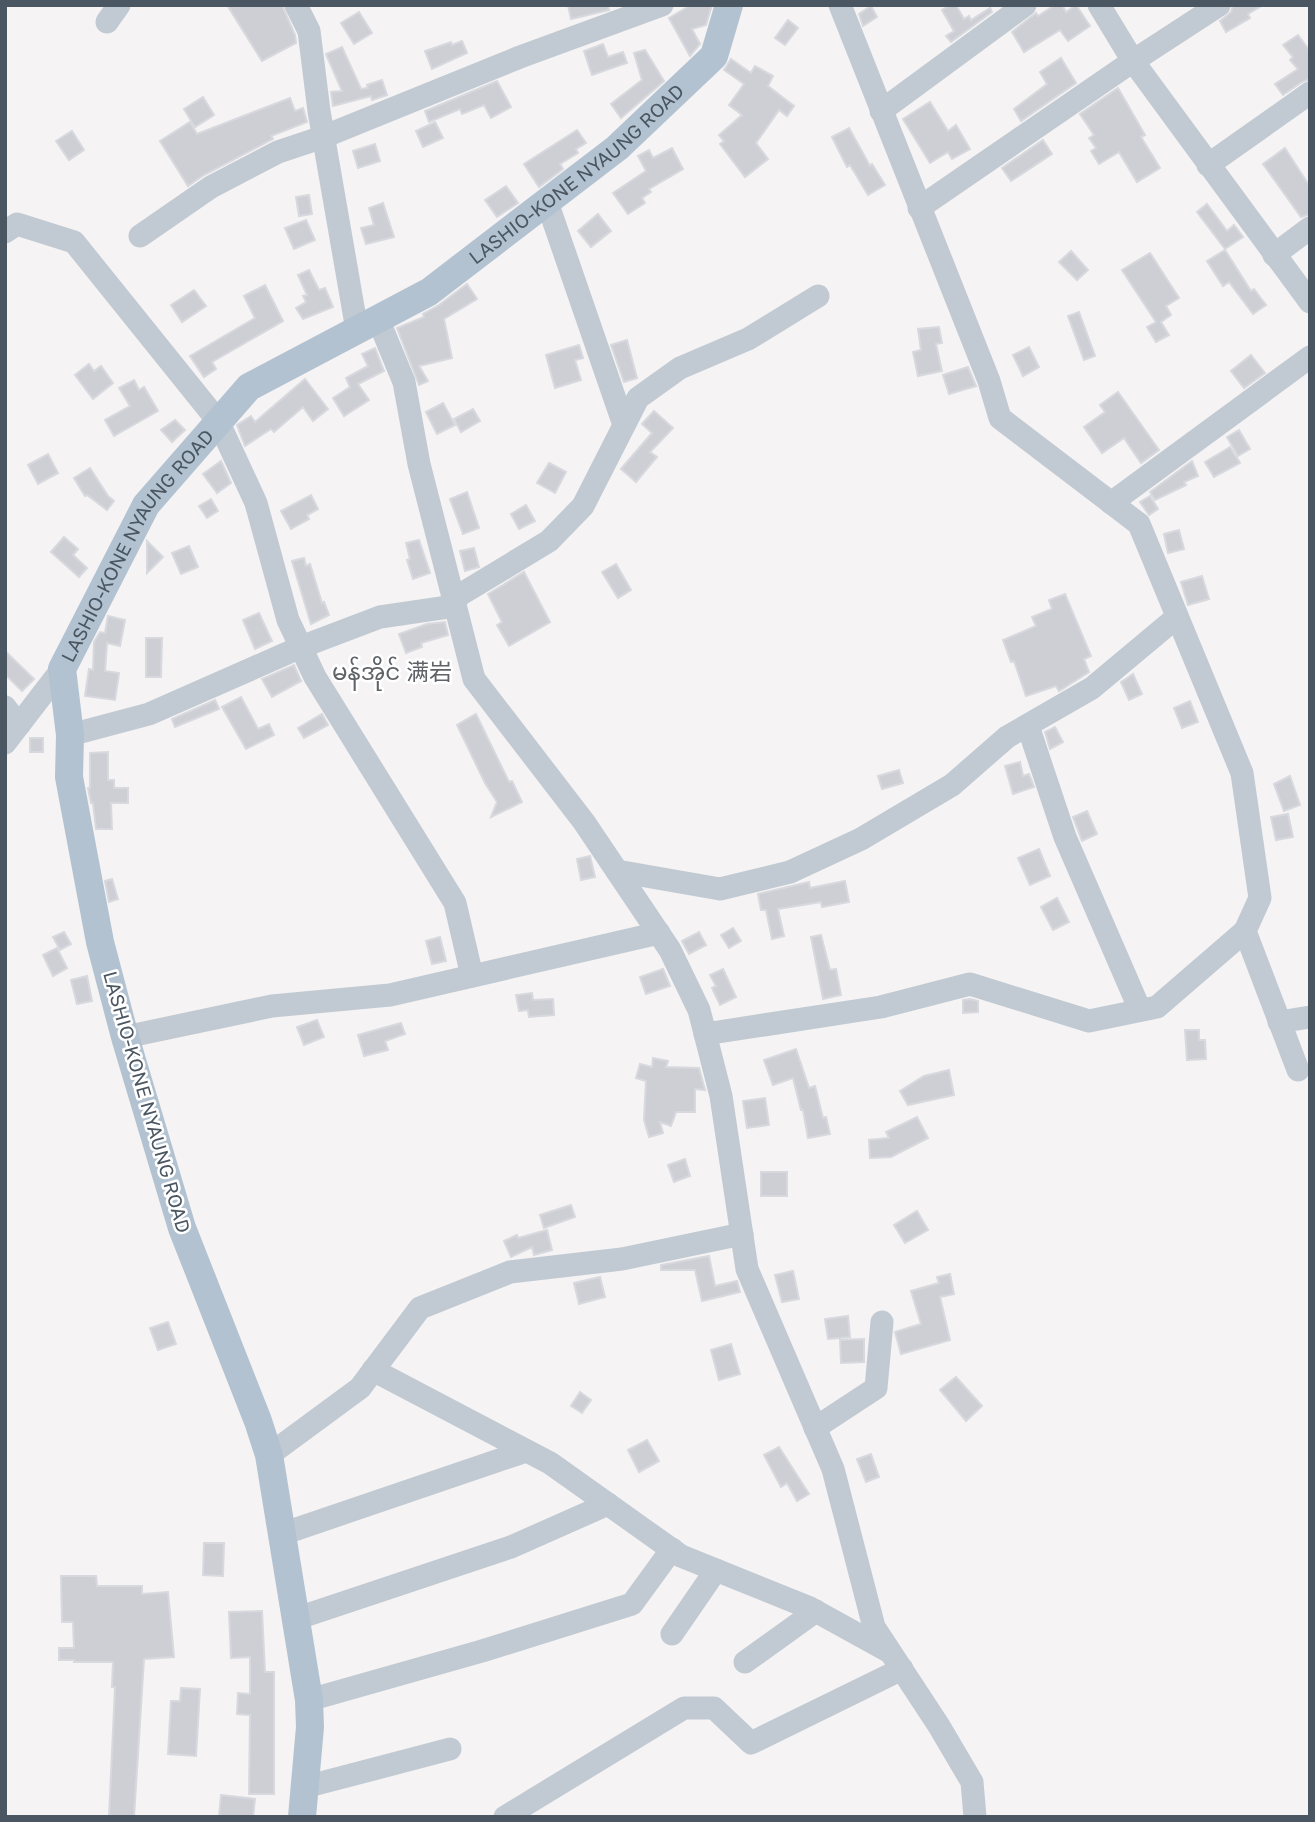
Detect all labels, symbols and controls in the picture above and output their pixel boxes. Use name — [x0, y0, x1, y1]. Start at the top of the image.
street label: LASHIO-KONE NYAUNG ROAD — [464, 79, 688, 268]
street label: LASHIO-KONE NYAUNG ROAD — [56, 424, 218, 666]
district label: မန်အိုင် 满岩 — [332, 656, 452, 691]
street label: LASHIO-KONE NYAUNG ROAD — [99, 968, 196, 1235]

